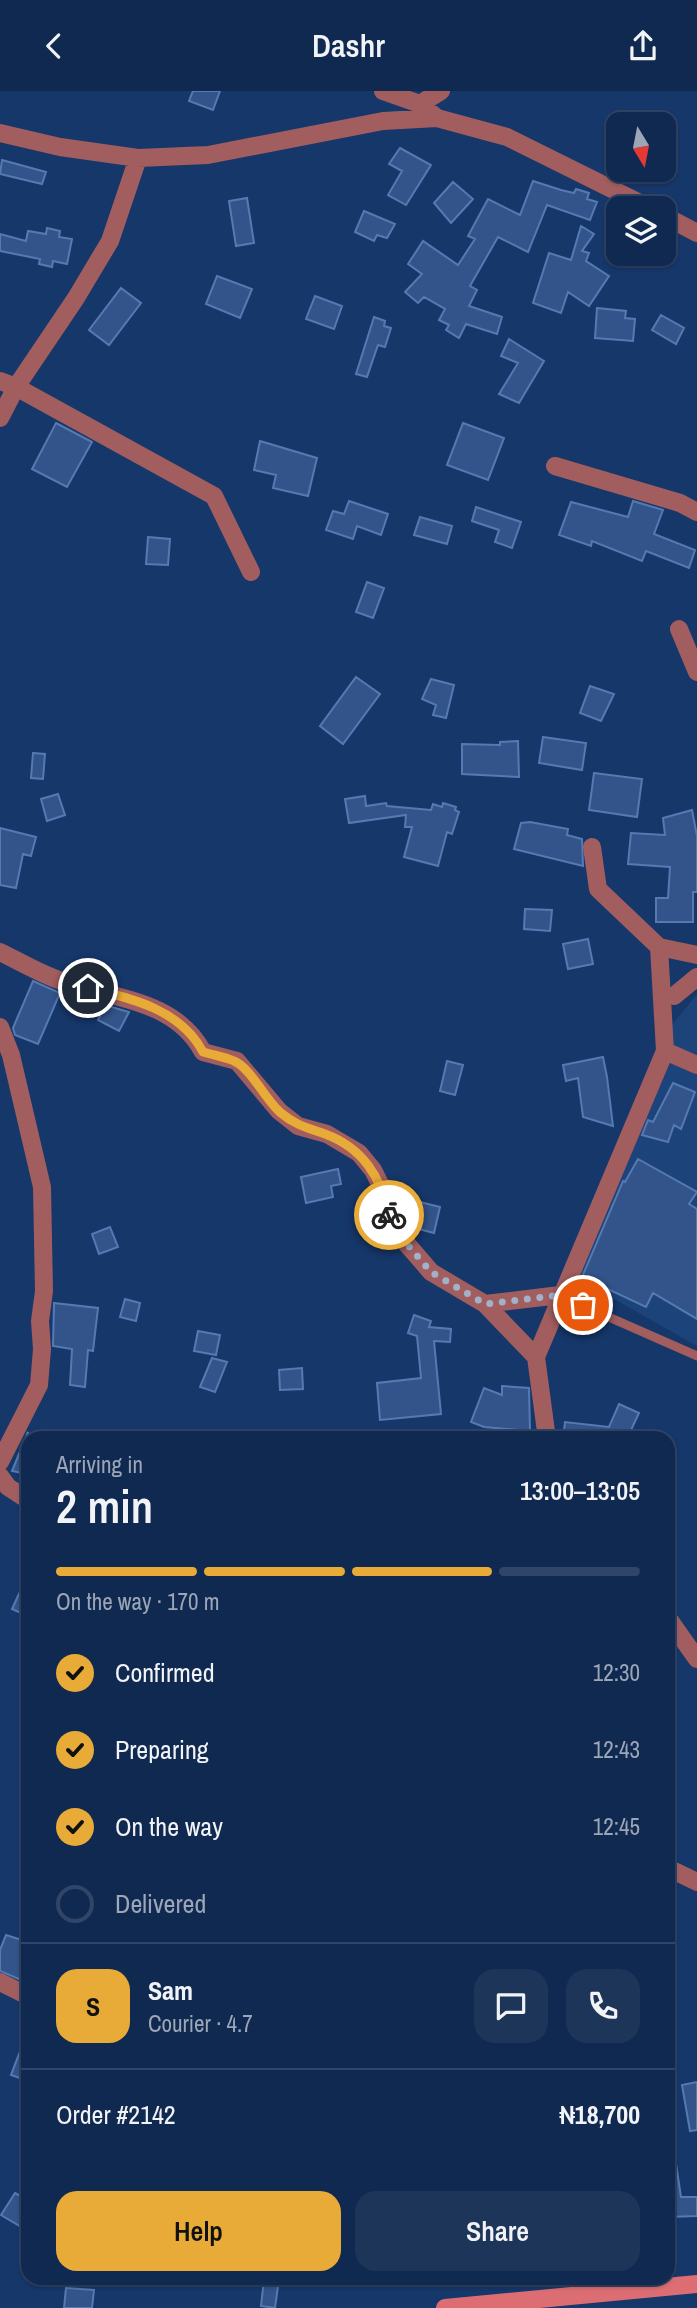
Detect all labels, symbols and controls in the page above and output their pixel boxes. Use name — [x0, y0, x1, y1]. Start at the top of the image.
text: Dashr — [312, 24, 385, 67]
icon: back — [35, 27, 73, 65]
icon: share — [624, 27, 662, 65]
north arrow — [606, 112, 676, 182]
map controls — [606, 112, 676, 266]
button: layers — [606, 196, 676, 266]
pin — [58, 958, 118, 1018]
icon: home — [69, 969, 107, 1007]
courier — [354, 1180, 424, 1250]
icon: bike — [370, 1196, 408, 1234]
pin — [553, 1275, 613, 1335]
icon: bag — [564, 1286, 602, 1324]
text: Arriving in — [56, 1449, 143, 1480]
text: 13:00–13:05 — [520, 1473, 640, 1508]
text: 2 min — [56, 1475, 153, 1537]
text: On the way · 170 m — [56, 1586, 220, 1617]
icon: check — [56, 1654, 94, 1692]
text: Confirmed — [115, 1655, 215, 1690]
text: 12:30 — [593, 1657, 640, 1688]
icon: check — [56, 1731, 94, 1769]
text: Preparing — [115, 1732, 209, 1767]
text: 12:43 — [593, 1734, 640, 1765]
icon: check — [56, 1808, 94, 1846]
text: On the way — [115, 1809, 223, 1844]
text: 12:45 — [593, 1811, 640, 1842]
text: Delivered — [115, 1886, 206, 1921]
button: chat — [474, 1969, 548, 2043]
button: phone — [566, 1969, 640, 2043]
text: Sam — [148, 1973, 193, 2008]
text: S — [86, 1989, 100, 2024]
text: Courier · 4.7 — [148, 2008, 253, 2039]
text: Order #2142 — [56, 2097, 176, 2132]
text: ₦18,700 — [559, 2097, 640, 2132]
button: Help — [56, 2191, 341, 2271]
button: Share — [355, 2191, 640, 2271]

